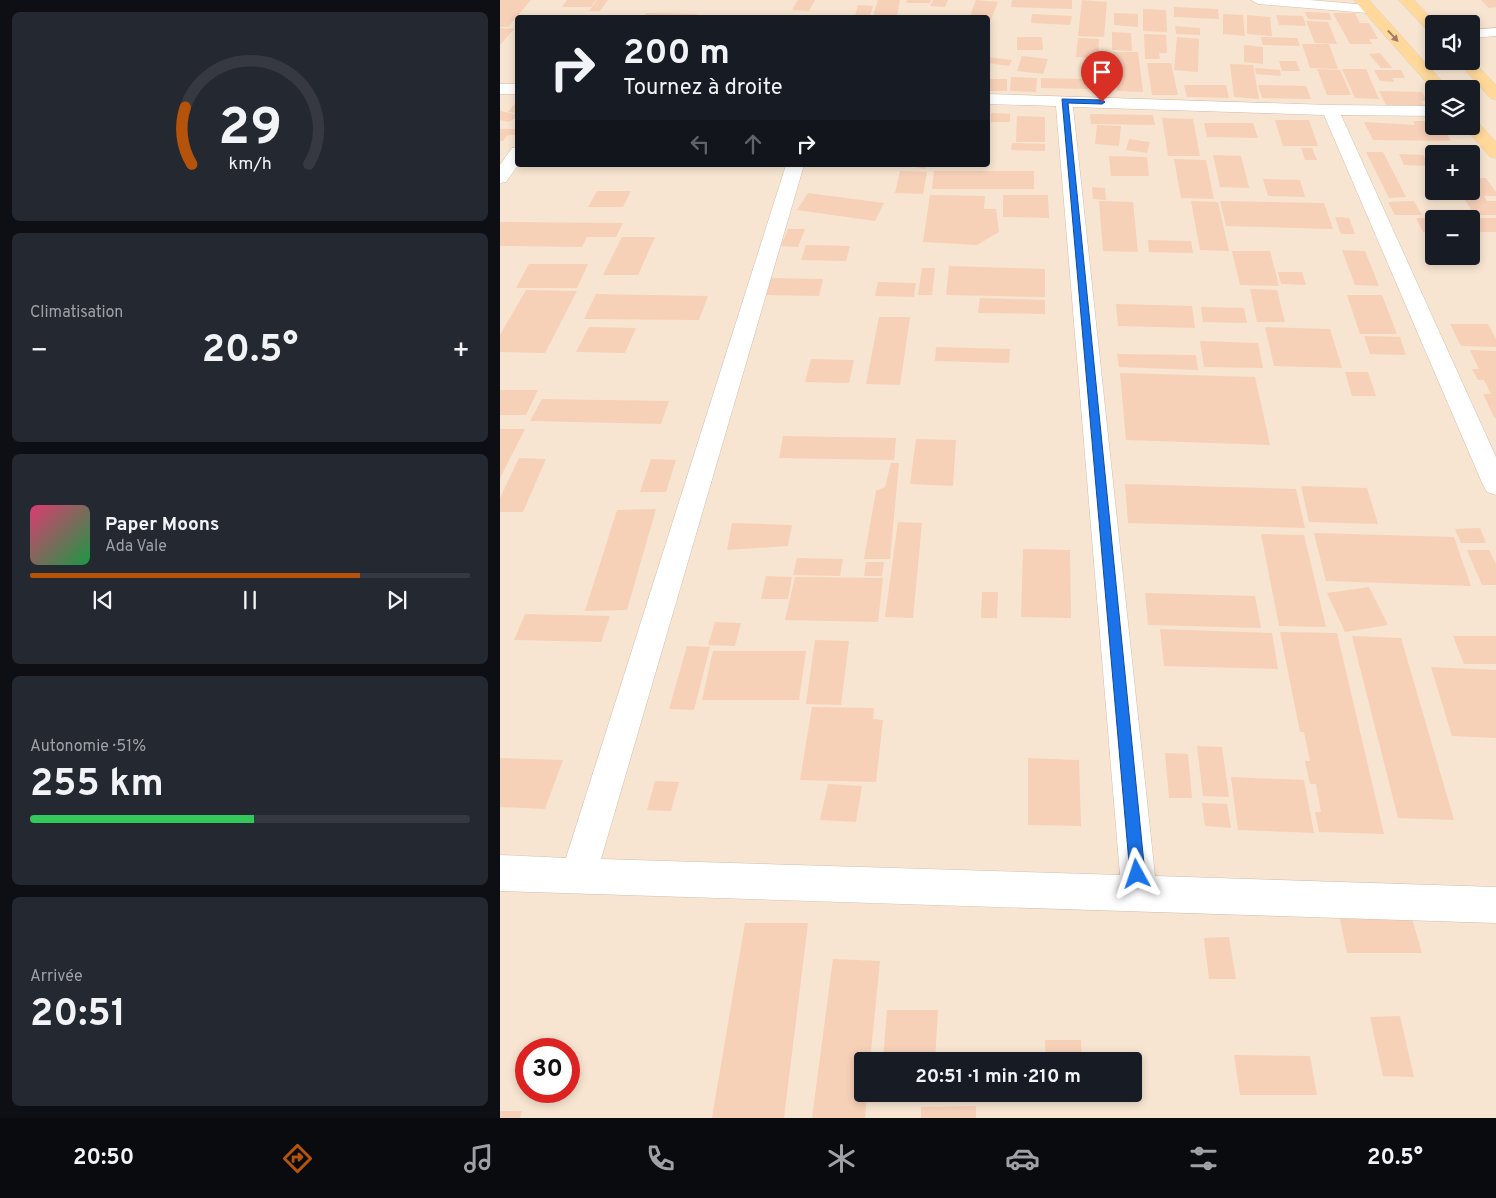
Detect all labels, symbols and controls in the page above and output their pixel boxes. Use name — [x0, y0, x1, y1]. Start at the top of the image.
map controls — [1425, 15, 1480, 265]
button: sound — [1425, 15, 1480, 70]
one-way arrow — [1387, 30, 1399, 42]
text: 200 m — [623, 32, 730, 76]
icon: right — [540, 35, 605, 100]
pin — [1081, 51, 1123, 102]
icon: arrive — [1088, 58, 1116, 86]
text: Tournez à droite — [623, 75, 783, 102]
button: layers — [1425, 80, 1480, 135]
text: 29 — [218, 97, 282, 163]
icon: left — [686, 130, 714, 158]
icon: ahead — [739, 130, 767, 158]
icon: right — [792, 130, 820, 158]
button: + — [1425, 145, 1480, 200]
text: km/h — [228, 153, 272, 176]
button: − — [1425, 210, 1480, 265]
text: Climatisation — [30, 303, 123, 323]
text: 20.5° — [202, 327, 298, 376]
text: − — [30, 334, 48, 370]
text: + — [452, 334, 470, 370]
text: Paper Moons — [105, 513, 219, 537]
text: Ada Vale — [105, 537, 167, 557]
icon: previous — [89, 586, 117, 614]
icon: pause — [236, 586, 264, 614]
icon: next — [383, 586, 411, 614]
text: Autonomie · 51% — [30, 737, 146, 757]
text: 255 km — [30, 761, 164, 810]
position arrow — [1110, 847, 1162, 899]
text: Arrivée — [30, 967, 83, 987]
text: 20:51 — [30, 991, 126, 1040]
speed limit sign: 30 — [515, 1038, 580, 1103]
text: 20:51 · 1 min · 210 m — [915, 1065, 1081, 1089]
icon: directions — [280, 1141, 315, 1176]
icon: music — [461, 1141, 496, 1176]
icon: phone — [643, 1141, 678, 1176]
icon: climate — [824, 1141, 859, 1176]
icon: car — [1005, 1141, 1040, 1176]
icon: filters — [1186, 1141, 1221, 1176]
text: 20:50 — [73, 1145, 134, 1172]
text: 20.5° — [1367, 1145, 1423, 1172]

